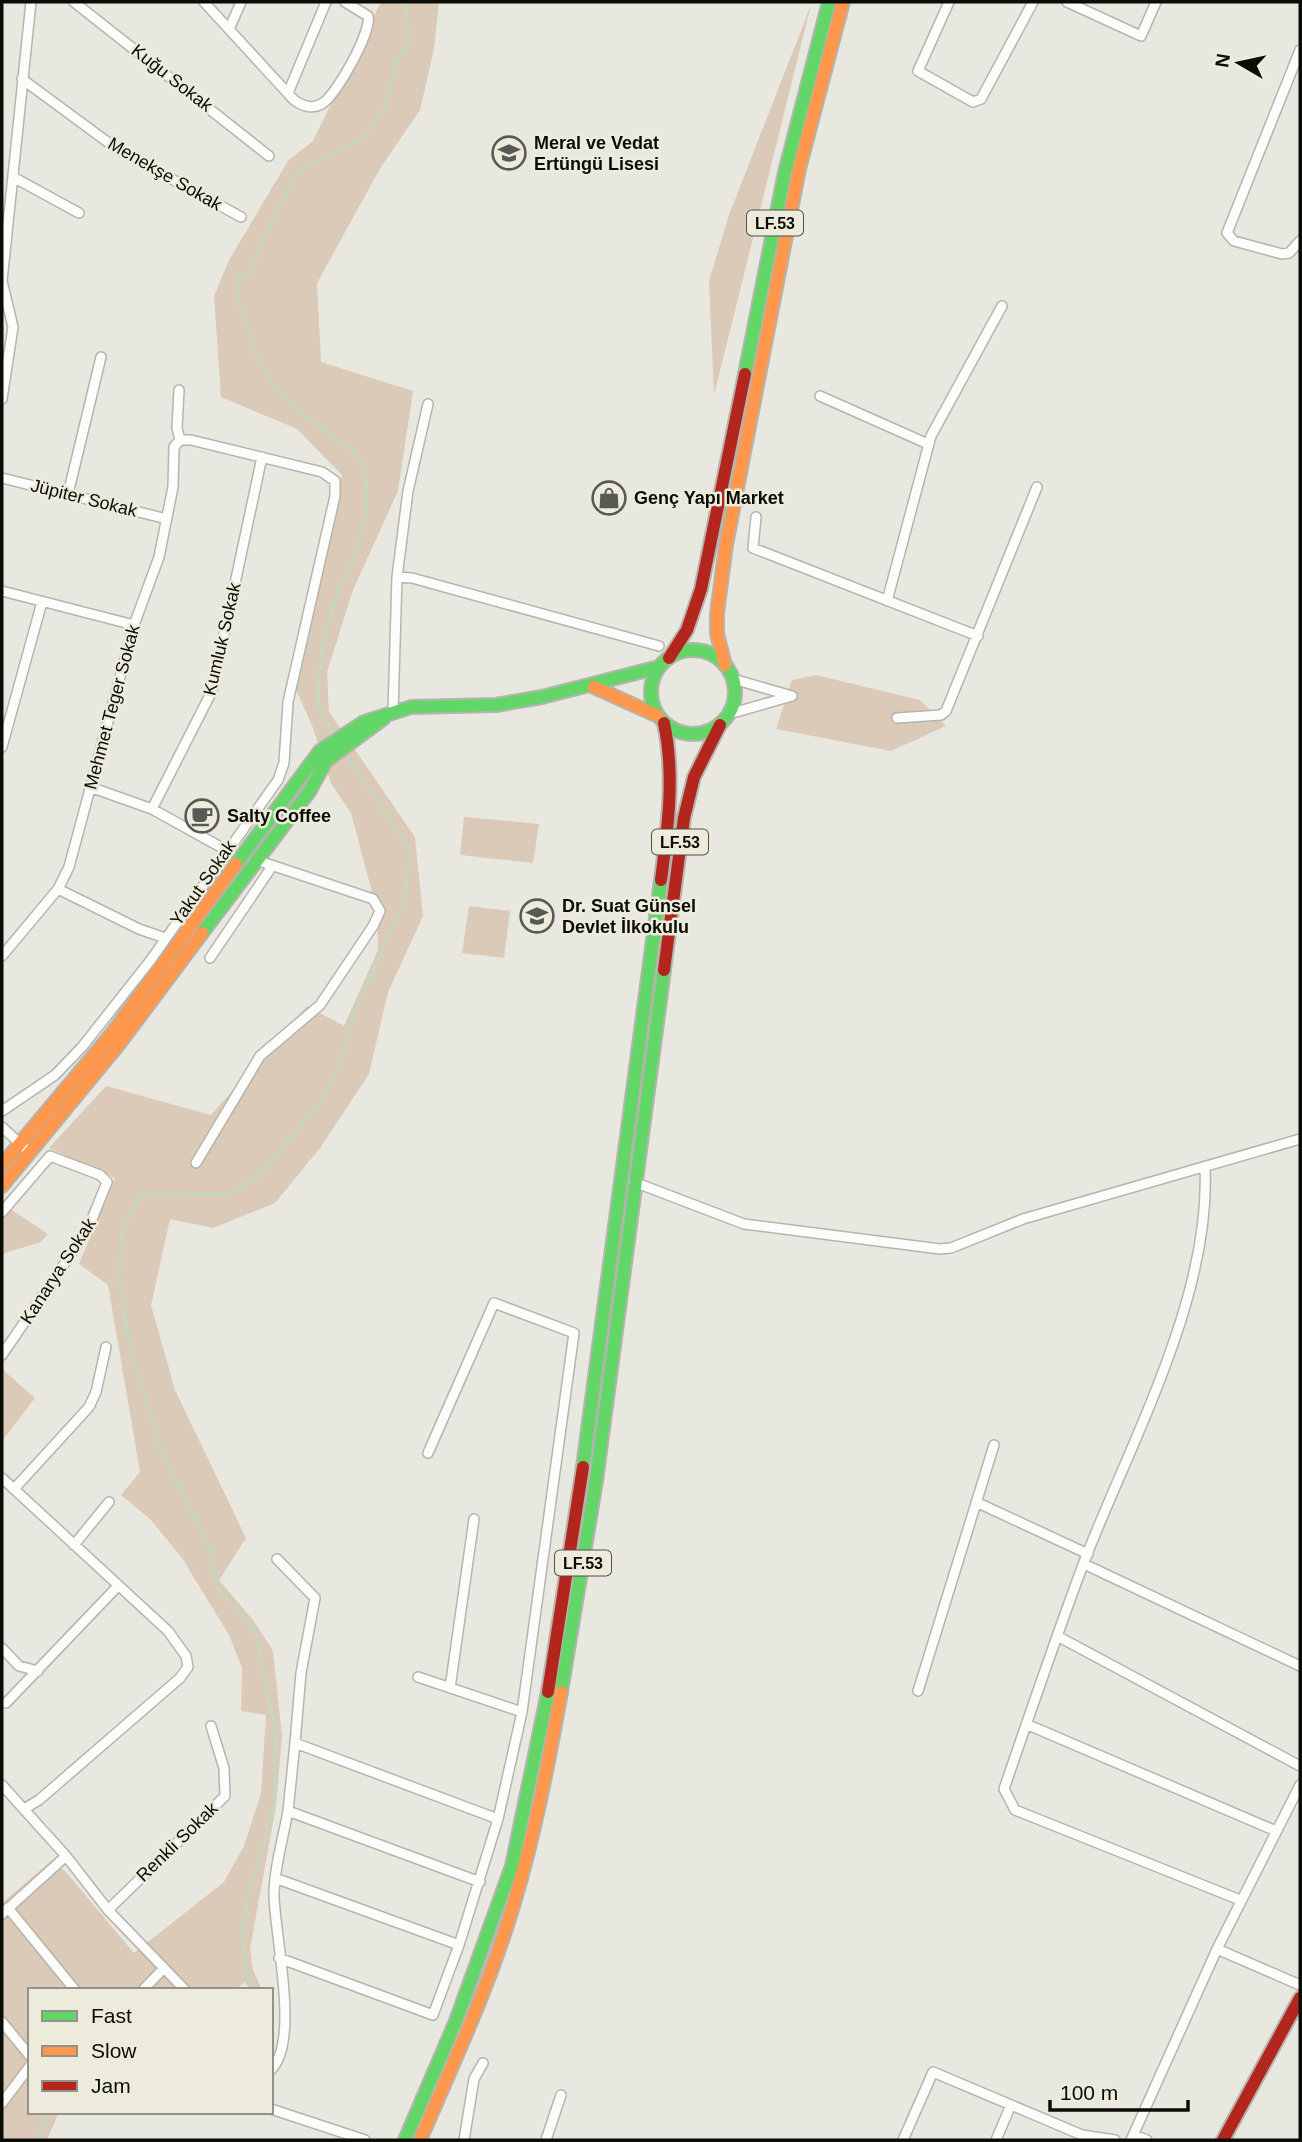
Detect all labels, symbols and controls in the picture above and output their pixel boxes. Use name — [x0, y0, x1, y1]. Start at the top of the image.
north arrow — [1204, 28, 1274, 98]
street label: Kuğu Sokak — [128, 40, 217, 116]
text: N — [1211, 52, 1234, 69]
street label: Menekşe Sokak — [105, 133, 226, 215]
place label: Meral ve Vedat Ertüngü Lisesi — [534, 133, 659, 174]
school or university icon: Meral ve Vedat Ertüngü Lisesi — [490, 134, 528, 172]
road number: LF.53 — [747, 210, 803, 236]
street label: Jüpiter Sokak — [29, 475, 140, 521]
shop icon: Genç Yapı Market — [590, 479, 628, 517]
place label: Genç Yapı Market — [634, 488, 784, 508]
street label: Kumluk Sokak — [199, 580, 245, 697]
street label: Mehmet Teger Sokak — [80, 621, 144, 792]
cafe icon: Salty Coffee — [183, 797, 221, 835]
place label: Salty Coffee — [227, 806, 331, 826]
road number: LF.53 — [652, 830, 708, 855]
street label: Yakut Sokak — [166, 836, 240, 930]
place label: Dr. Suat Günsel Devlet İlkokulu — [562, 896, 696, 937]
school or university icon: Dr. Suat Günsel Devlet İlkokulu — [518, 897, 556, 935]
street label: Kanarya Sokak — [16, 1214, 100, 1328]
road number: LF.53 — [555, 1550, 611, 1576]
street label: Renkli Sokak — [132, 1798, 222, 1886]
legend — [28, 1988, 273, 2114]
text: Fast — [91, 2004, 132, 2027]
text: Slow — [91, 2039, 137, 2062]
scale bar — [1050, 2068, 1188, 2112]
text: Jam — [91, 2074, 131, 2097]
text: 100 m — [1060, 2081, 1118, 2104]

